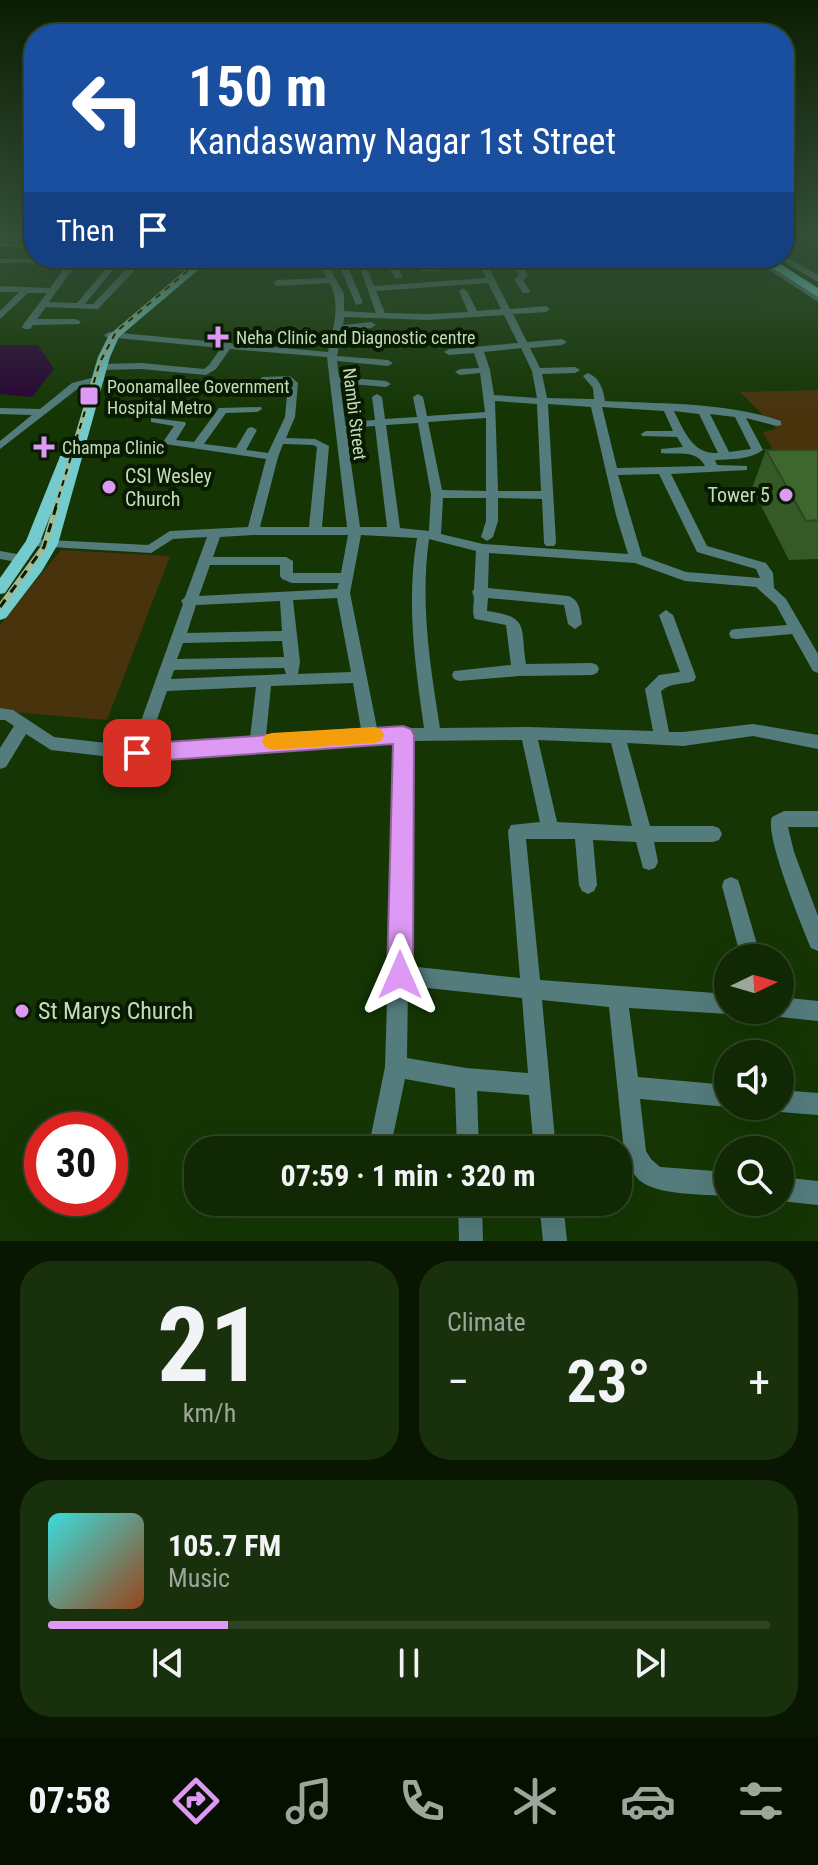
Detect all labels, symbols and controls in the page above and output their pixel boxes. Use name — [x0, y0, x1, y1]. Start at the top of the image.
text: 150 m — [188, 54, 327, 120]
icon: left — [56, 56, 160, 160]
text: Kandaswamy Nagar 1st Street — [188, 121, 616, 163]
icon: arrive — [131, 208, 175, 252]
text: Then — [56, 213, 115, 248]
marker: Neha Clinic and Diagnostic centre — [207, 326, 229, 348]
place label: Neha Clinic and Diagnostic centre — [236, 327, 476, 348]
street label: Nambi Street — [339, 367, 371, 461]
place label: Poonamallee Government Hospital Metro — [107, 376, 290, 418]
marker: Poonamallee Government Hospital Metro — [78, 385, 100, 407]
marker: Champa Clinic — [33, 436, 55, 458]
place label: Champa Clinic — [62, 437, 164, 458]
place label: CSI Wesley Church — [125, 464, 212, 511]
marker: CSI Wesley Church — [100, 478, 118, 496]
place label: Tower 5 — [708, 483, 770, 507]
marker: Tower 5 — [777, 486, 795, 504]
pin — [103, 719, 171, 787]
icon: arrive — [115, 731, 159, 775]
position arrow — [358, 933, 442, 1017]
north arrow — [714, 944, 794, 1024]
map controls — [714, 944, 794, 1216]
place label: St Marys Church — [38, 997, 193, 1025]
marker: St Marys Church — [13, 1002, 31, 1020]
button: sound — [714, 1040, 794, 1120]
speed limit sign: 30 — [24, 1112, 128, 1216]
button: search — [714, 1136, 794, 1216]
text: 07:59 · 1 min · 320 m — [281, 1158, 535, 1193]
text: 21 — [157, 1285, 262, 1406]
text: Climate — [447, 1307, 526, 1337]
text: 23° — [567, 1346, 651, 1417]
text: − — [447, 1356, 469, 1408]
text: + — [748, 1356, 770, 1408]
text: km/h — [183, 1398, 236, 1428]
text: 105.7 FM — [168, 1528, 281, 1563]
text: Music — [168, 1563, 230, 1593]
icon: previous — [146, 1641, 190, 1685]
icon: pause — [387, 1641, 431, 1685]
icon: next — [628, 1641, 672, 1685]
icon: directions — [168, 1773, 224, 1829]
icon: music — [281, 1773, 337, 1829]
icon: phone — [394, 1773, 450, 1829]
icon: climate — [507, 1773, 563, 1829]
icon: car — [620, 1773, 676, 1829]
icon: filters — [733, 1773, 789, 1829]
text: 07:58 — [29, 1780, 111, 1822]

